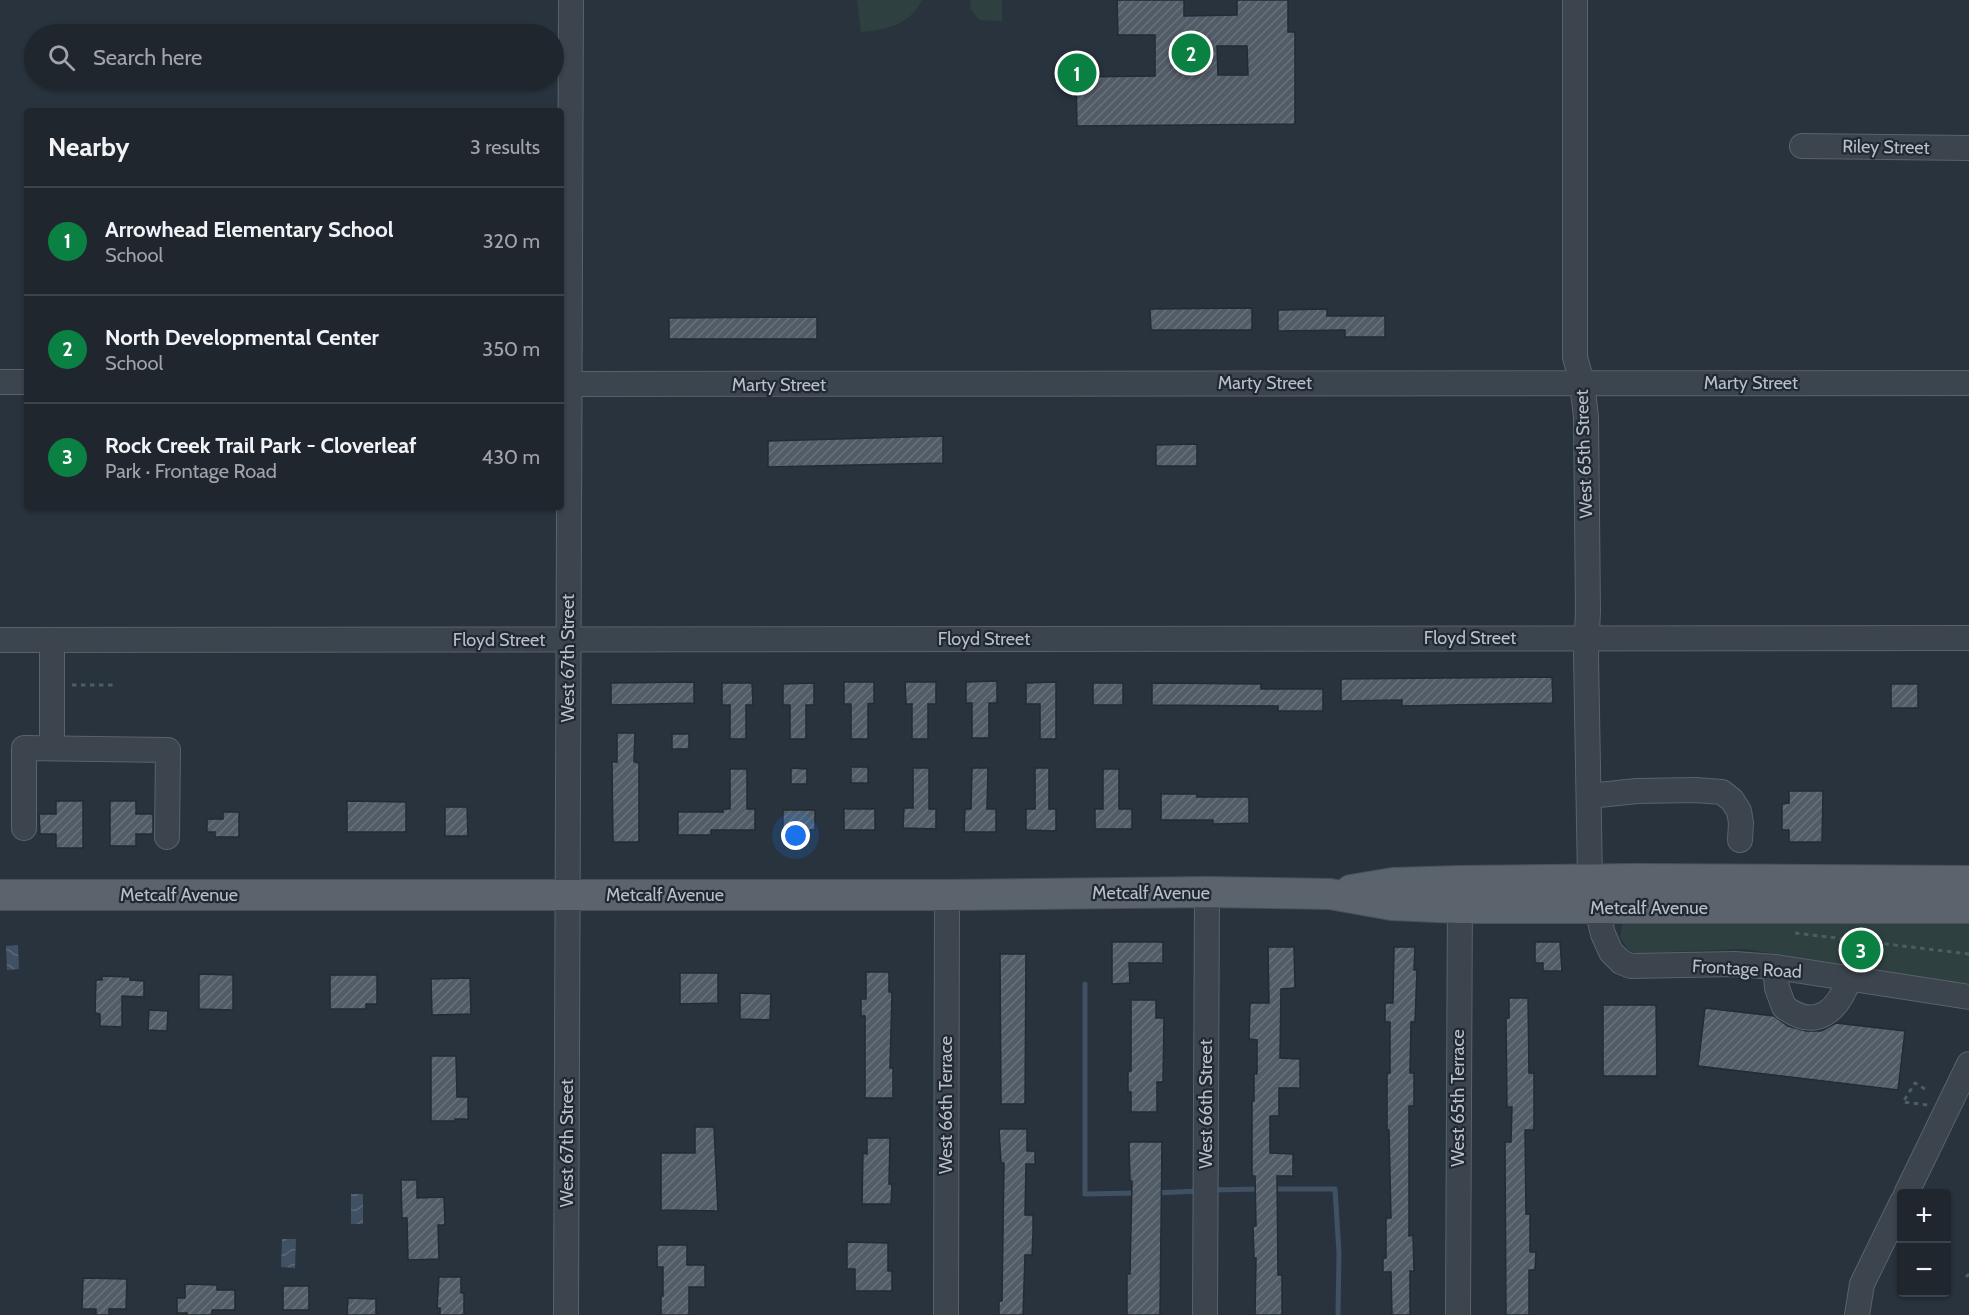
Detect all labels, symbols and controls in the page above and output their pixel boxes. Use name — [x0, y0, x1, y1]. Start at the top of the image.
search box — [24, 24, 564, 90]
pin: 2 — [1172, 31, 1210, 76]
icon: search — [45, 41, 78, 74]
text: Search here — [93, 44, 202, 71]
pin: 1 — [1058, 50, 1096, 96]
text: Nearby — [48, 131, 129, 163]
text: 3 results — [470, 135, 540, 159]
street label: Riley Street — [1842, 135, 1930, 159]
text: Arrowhead Elementary School — [105, 216, 394, 243]
text: 1 — [64, 229, 71, 253]
text: 320 m — [483, 229, 540, 253]
text: School — [105, 243, 163, 267]
text: North Developmental Center — [105, 324, 379, 351]
text: 2 — [62, 337, 73, 361]
text: 350 m — [482, 337, 540, 361]
text: School — [105, 351, 163, 375]
street label: Marty Street — [1218, 372, 1312, 394]
street label: Marty Street — [1704, 372, 1798, 394]
street label: Marty Street — [732, 374, 826, 396]
street label: West 65th Street — [1571, 389, 1597, 519]
text: Rock Creek Trail Park - Cloverleaf — [105, 432, 417, 459]
text: 3 — [62, 445, 73, 469]
text: 430 m — [482, 445, 540, 469]
text: Park · Frontage Road — [105, 459, 277, 483]
street label: West 67th Street — [557, 594, 579, 722]
street label: Floyd Street — [1424, 627, 1516, 649]
street label: Floyd Street — [938, 628, 1030, 650]
street label: Floyd Street — [453, 629, 545, 651]
your location — [781, 821, 810, 850]
street label: Metcalf Avenue — [1092, 882, 1210, 904]
street label: Metcalf Avenue — [120, 884, 238, 906]
street label: Metcalf Avenue — [606, 884, 724, 906]
street label: Metcalf Avenue — [1590, 897, 1708, 919]
pin: 3 — [1842, 928, 1880, 972]
street label: Frontage Road — [1692, 955, 1802, 983]
street label: West 65th Terrace — [1447, 1029, 1469, 1167]
street label: West 66th Terrace — [935, 1036, 957, 1174]
street label: West 66th Street — [1195, 1039, 1217, 1169]
street label: West 67th Street — [556, 1079, 578, 1207]
map controls — [1897, 1189, 1951, 1297]
button: + — [1897, 1189, 1951, 1243]
button: − — [1897, 1243, 1951, 1297]

